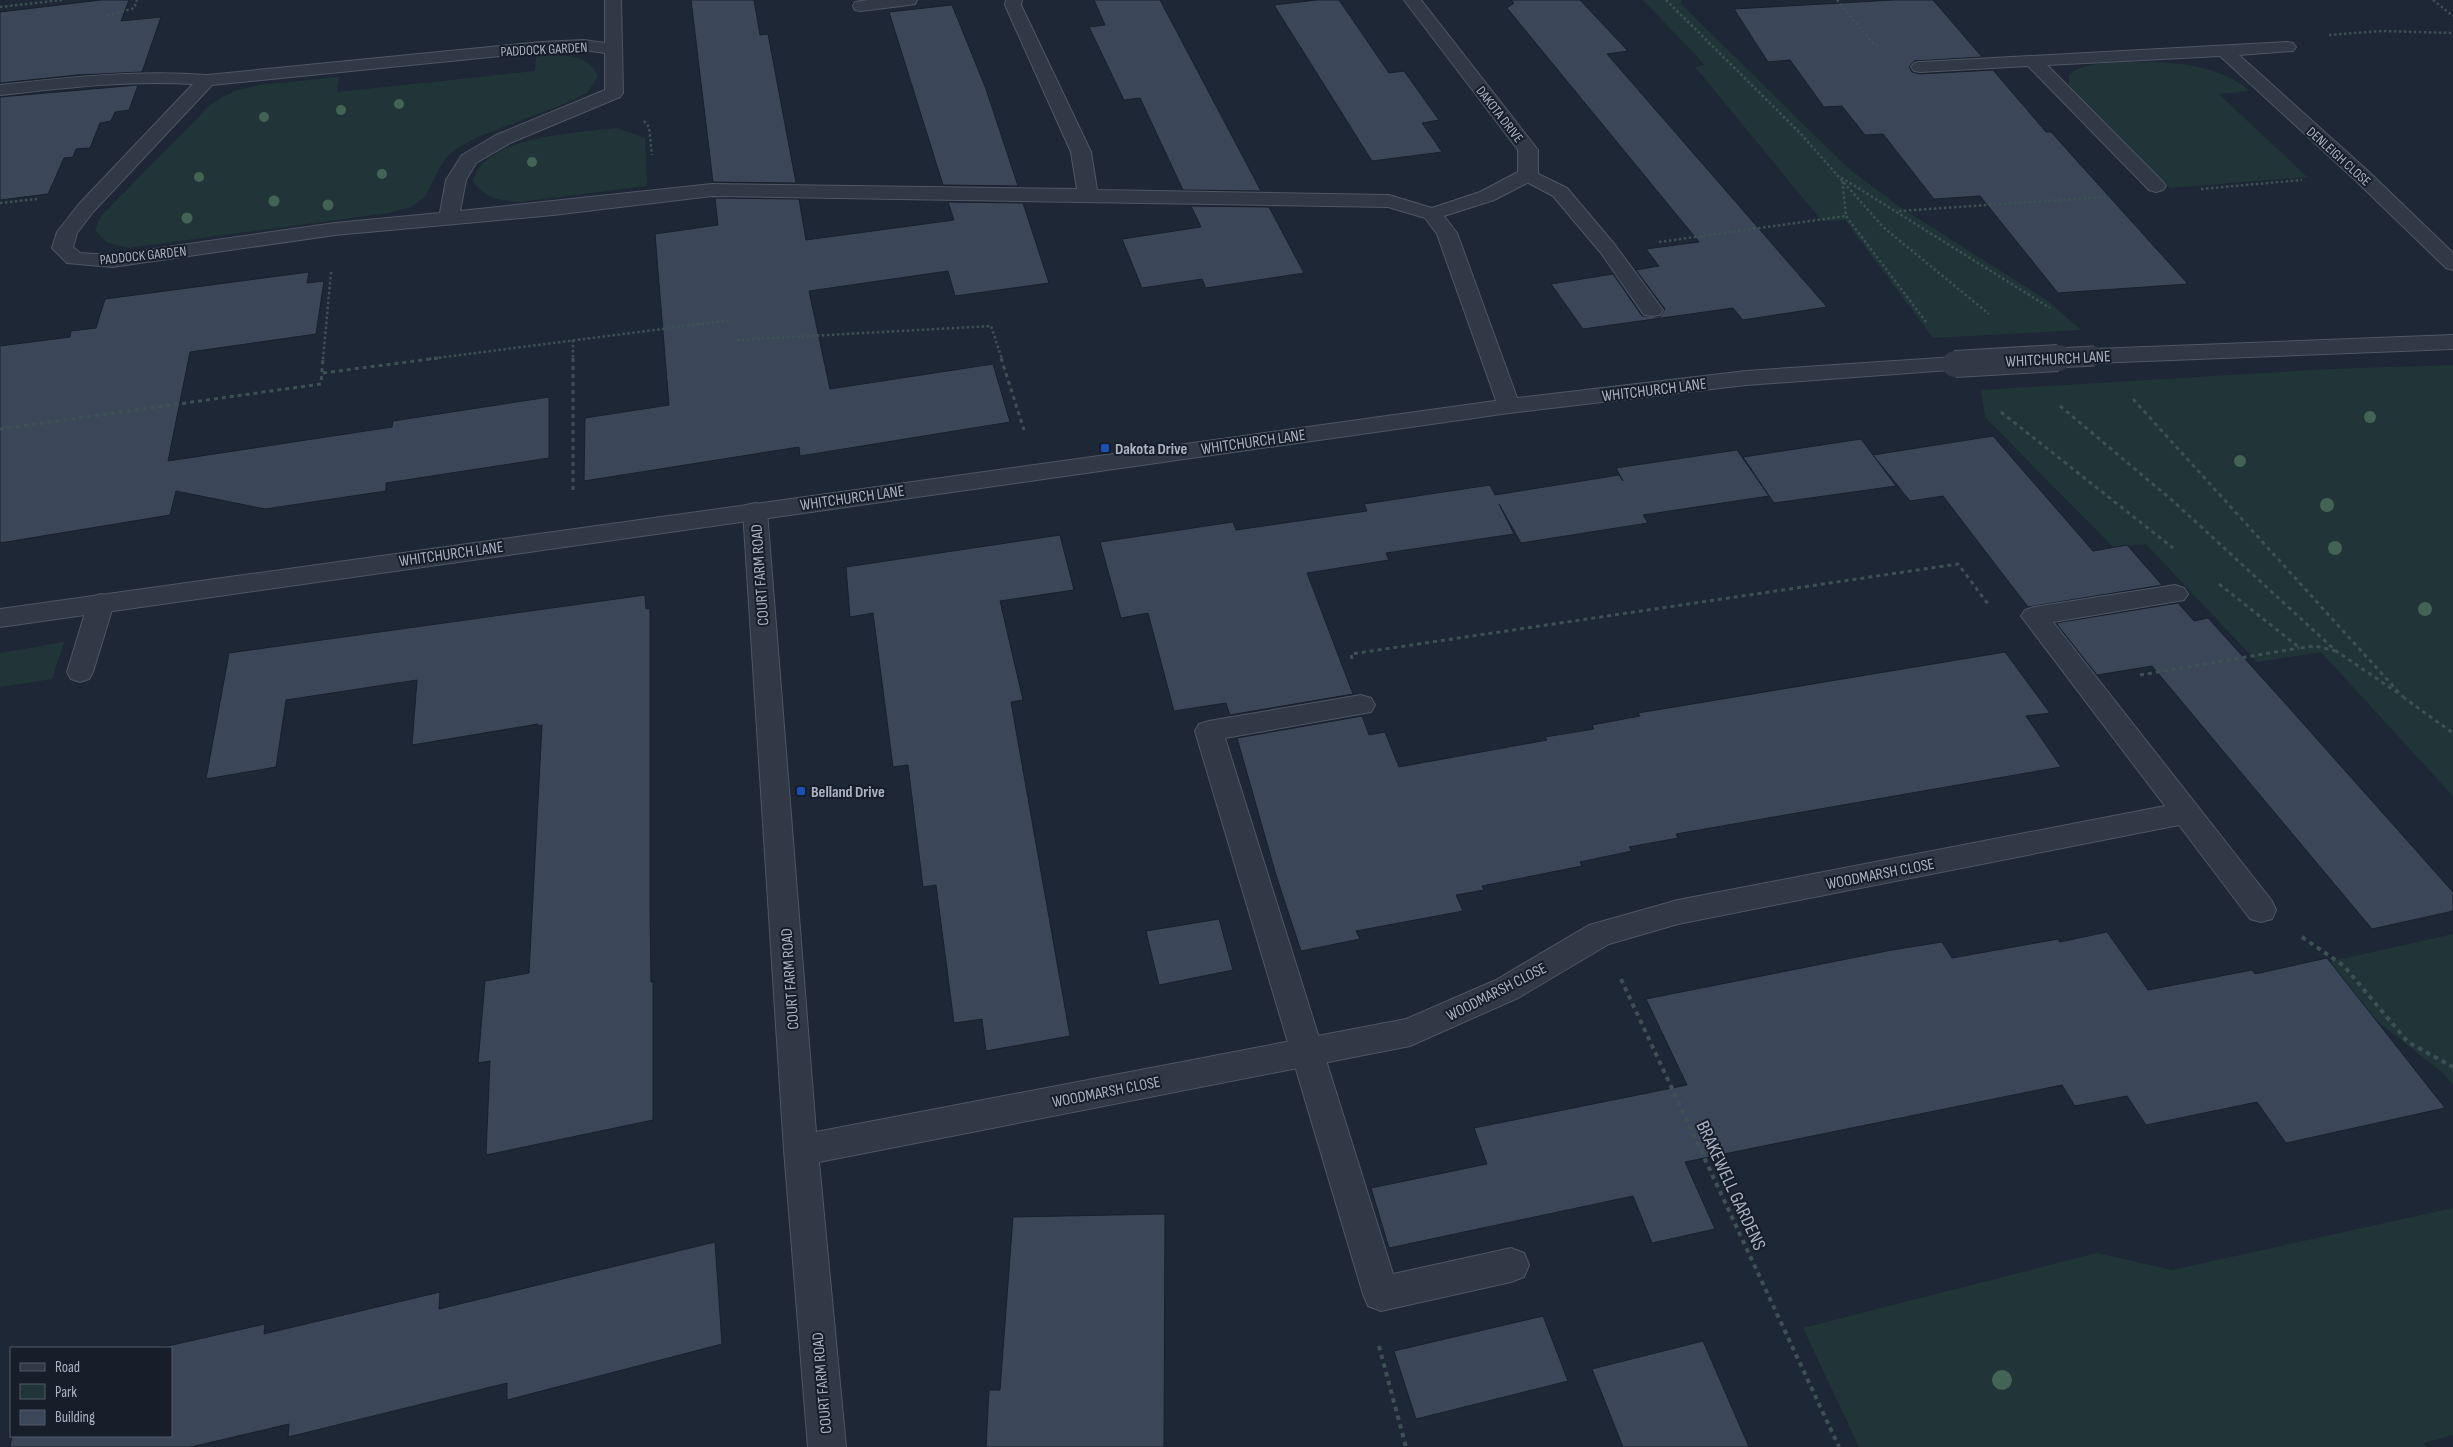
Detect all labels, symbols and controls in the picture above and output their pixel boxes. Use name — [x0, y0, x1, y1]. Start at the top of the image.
street label: PADDOCK GARDEN — [500, 39, 588, 60]
street label: DAKOTA DRIVE — [1472, 83, 1527, 146]
street label: DENLEIGH CLOSE — [2303, 123, 2374, 190]
street label: PADDOCK GARDEN — [99, 243, 187, 268]
street label: WHITCHURCH LANE — [2005, 347, 2111, 372]
street label: WHITCHURCH LANE — [1601, 375, 1708, 406]
street label: WHITCHURCH LANE — [1200, 426, 1307, 459]
place label: Dakota Drive — [1115, 440, 1188, 459]
marker: Dakota Drive — [1099, 442, 1111, 454]
street label: WHITCHURCH LANE — [799, 482, 906, 515]
street label: COURT FARM ROAD — [747, 523, 774, 626]
street label: WHITCHURCH LANE — [398, 538, 505, 571]
place label: Belland Drive — [811, 783, 885, 802]
marker: Belland Drive — [795, 785, 807, 797]
street label: WOODMARSH CLOSE — [1825, 855, 1936, 894]
street label: COURT FARM ROAD — [777, 927, 804, 1030]
street label: WOODMARSH CLOSE — [1443, 959, 1550, 1026]
street label: WOODMARSH CLOSE — [1051, 1073, 1162, 1112]
street label: BRAKEWELL GARDENS — [1691, 1117, 1771, 1254]
street label: COURT FARM ROAD — [809, 1331, 836, 1434]
legend — [10, 1347, 172, 1437]
text: Road — [55, 1358, 80, 1377]
text: Park — [55, 1383, 77, 1402]
text: Building — [55, 1408, 95, 1427]

